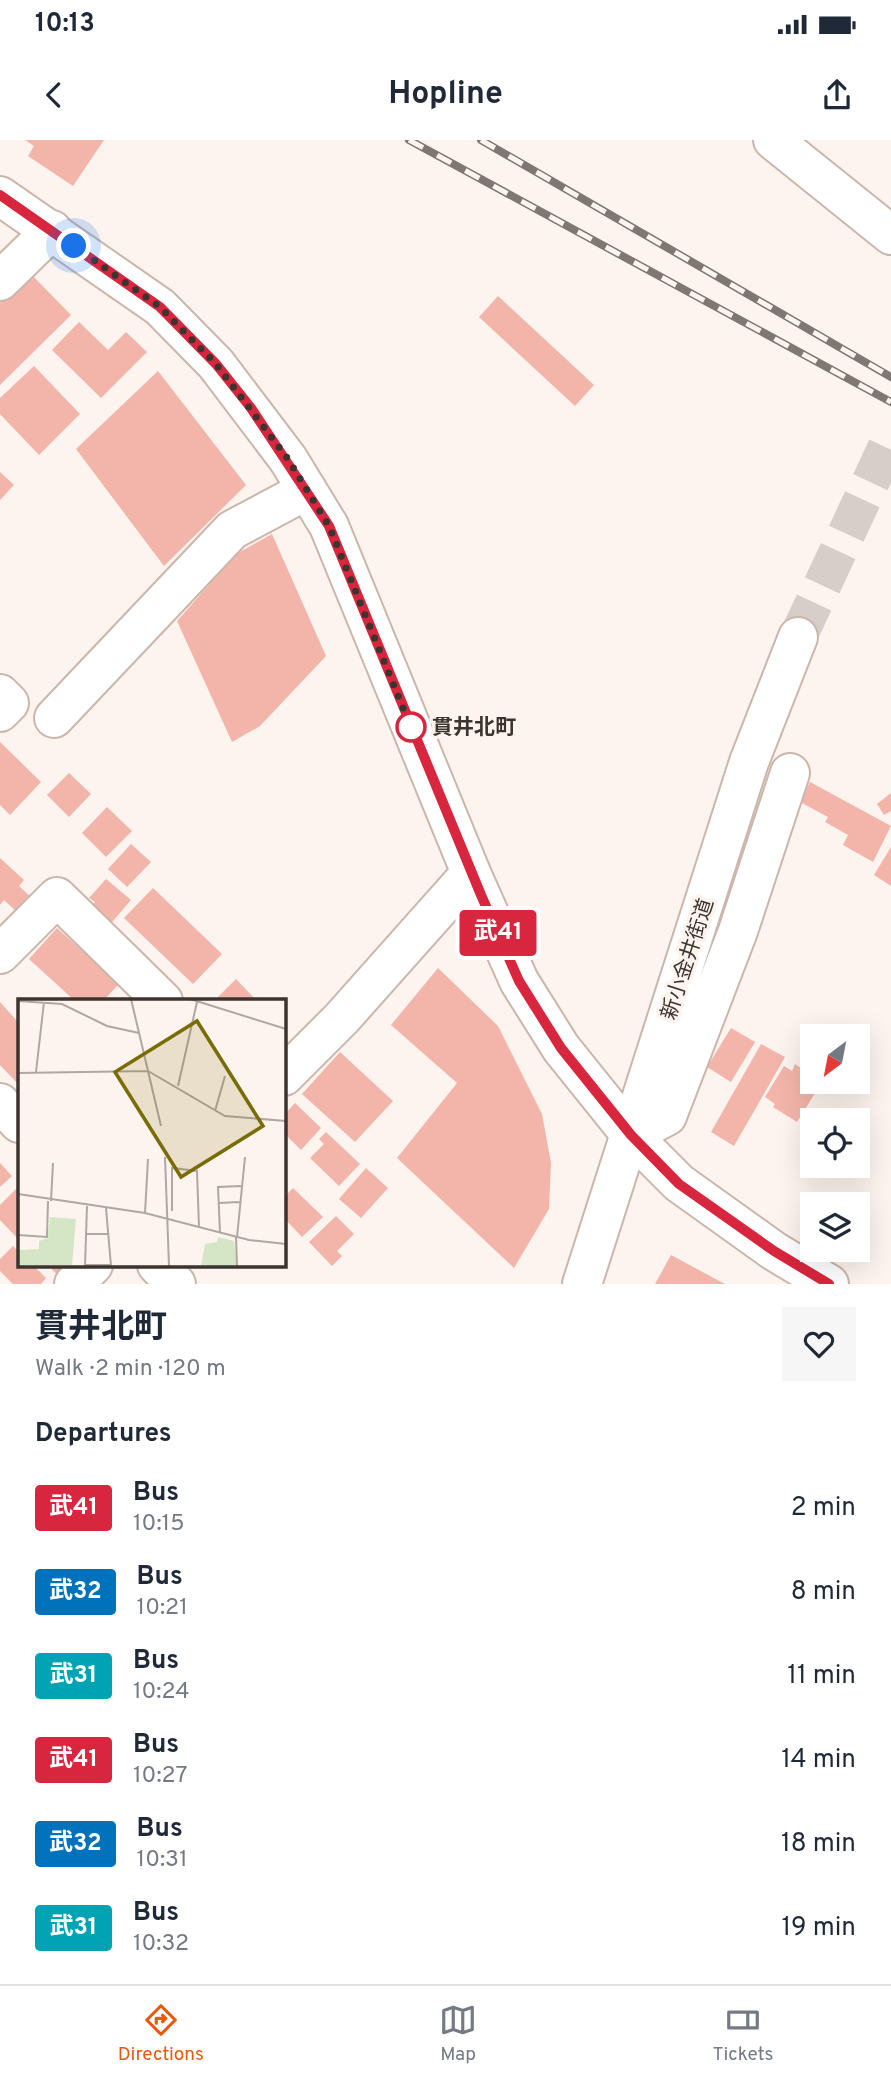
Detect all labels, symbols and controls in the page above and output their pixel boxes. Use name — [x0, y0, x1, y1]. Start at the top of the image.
text: 10:13 — [35, 8, 95, 41]
text: Hopline — [388, 75, 503, 115]
icon: back — [35, 76, 73, 114]
icon: share — [818, 76, 856, 114]
your location — [56, 228, 91, 263]
marker: 貫井北町 — [396, 712, 426, 742]
place label: 貫井北町 — [432, 715, 516, 742]
street label: 新小金井街道 — [656, 895, 721, 1024]
line badge: 武41 — [458, 910, 538, 956]
text: 武41 — [473, 918, 523, 948]
inset map — [18, 999, 285, 1266]
north arrow — [800, 1024, 870, 1094]
map controls — [800, 1024, 870, 1262]
button: locate — [800, 1108, 870, 1178]
button: layers — [800, 1192, 870, 1262]
button: heart — [782, 1307, 856, 1381]
text: 貫井北町 — [35, 1308, 167, 1350]
text: Walk · 2 min · 120 m — [35, 1355, 226, 1384]
text: Departures — [35, 1418, 172, 1451]
text: Bus — [133, 1477, 179, 1510]
text: 2 min — [791, 1492, 856, 1525]
text: 武41 — [49, 1493, 98, 1523]
text: 10:15 — [133, 1510, 184, 1539]
text: Bus — [137, 1561, 183, 1594]
text: 8 min — [791, 1576, 856, 1609]
text: 武32 — [49, 1577, 102, 1607]
text: 10:21 — [137, 1594, 188, 1623]
text: Bus — [133, 1645, 179, 1678]
text: 11 min — [787, 1660, 856, 1693]
text: 武31 — [50, 1661, 97, 1691]
text: 10:24 — [133, 1678, 190, 1707]
text: Bus — [133, 1729, 179, 1762]
text: 14 min — [781, 1744, 856, 1777]
text: 武41 — [49, 1745, 98, 1775]
text: 10:27 — [133, 1762, 187, 1791]
text: Bus — [137, 1813, 183, 1846]
text: 18 min — [781, 1828, 856, 1861]
text: 武32 — [49, 1829, 102, 1859]
text: 10:31 — [137, 1846, 188, 1875]
text: Bus — [133, 1897, 179, 1930]
text: 19 min — [781, 1912, 856, 1945]
text: 武31 — [50, 1913, 97, 1943]
text: 10:32 — [133, 1930, 189, 1959]
tab: Directions — [118, 2001, 204, 2067]
tab: Map — [439, 2001, 477, 2067]
tab: Tickets — [712, 2001, 773, 2067]

